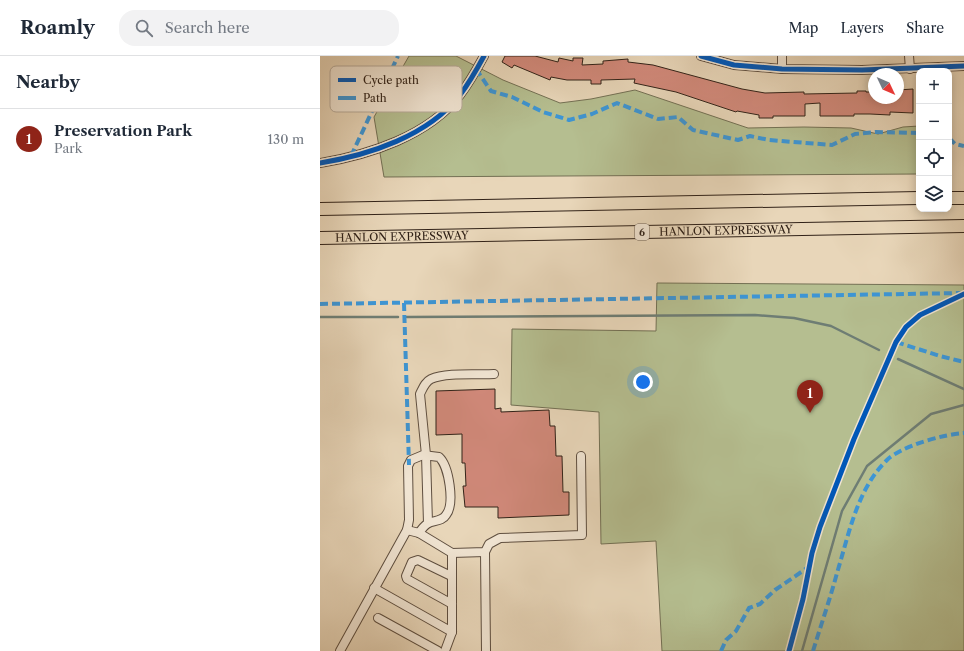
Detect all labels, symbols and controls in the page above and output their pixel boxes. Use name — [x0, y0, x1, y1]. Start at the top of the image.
search box — [119, 10, 399, 46]
text: Roamly — [20, 16, 95, 39]
icon: search — [133, 17, 155, 39]
text: Search here — [165, 18, 250, 37]
text: Map — [788, 19, 818, 37]
text: Layers — [840, 19, 884, 37]
text: Share — [906, 19, 944, 37]
legend — [330, 66, 462, 112]
north arrow — [868, 68, 904, 104]
map controls — [916, 68, 952, 212]
button: + — [916, 68, 952, 104]
text: Nearby — [16, 72, 80, 92]
text: Cycle path — [363, 73, 419, 87]
text: Path — [363, 91, 387, 105]
button: − — [916, 104, 952, 140]
text: Preservation Park — [54, 121, 192, 140]
text: 1 — [26, 131, 32, 147]
text: 130 m — [268, 131, 304, 147]
text: Park — [54, 140, 82, 156]
button: locate — [916, 140, 952, 176]
button: layers — [916, 176, 952, 212]
street label: HANLON EXPRESSWAY — [659, 222, 793, 239]
road number: 6 — [635, 224, 649, 240]
street label: HANLON EXPRESSWAY — [335, 228, 469, 245]
your location — [633, 372, 653, 392]
pin: 1 — [797, 380, 823, 413]

